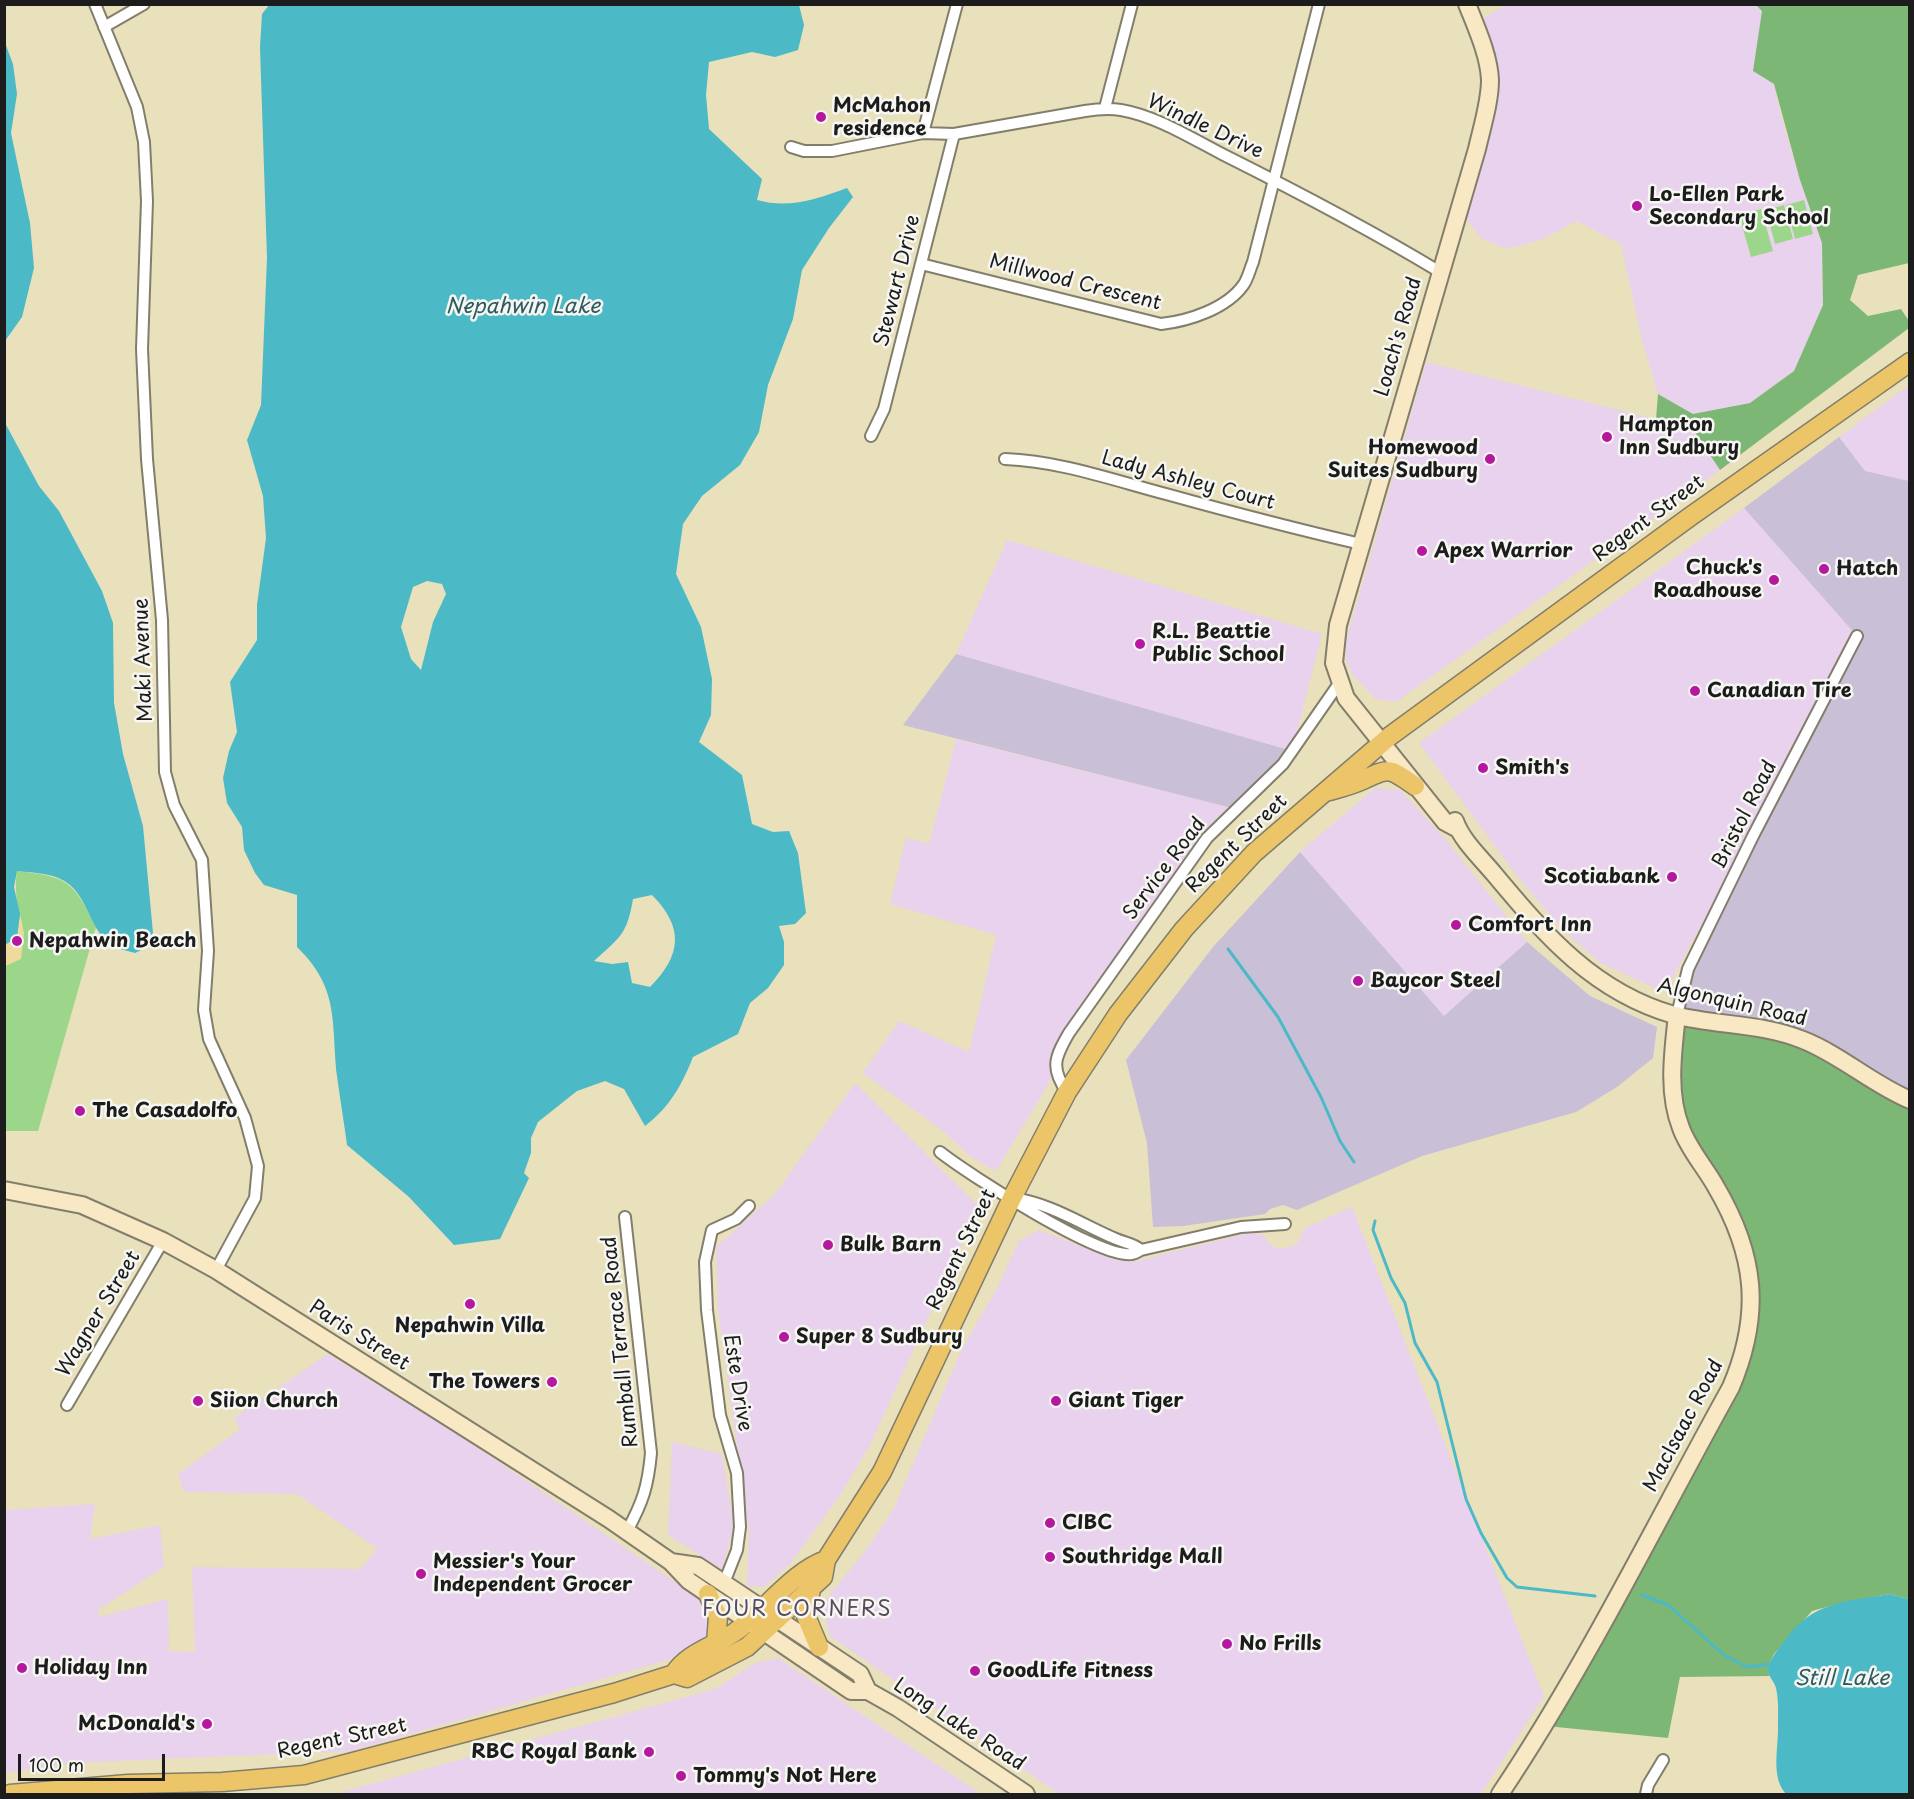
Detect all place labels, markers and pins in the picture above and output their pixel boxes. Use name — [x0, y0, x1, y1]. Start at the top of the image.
place label: McMahon residence — [833, 94, 931, 141]
marker: McMahon residence — [814, 110, 828, 124]
place label: Lo-Ellen Park Secondary School — [1649, 183, 1829, 230]
marker: Lo-Ellen Park Secondary School — [1630, 199, 1644, 213]
place label: Hampton Inn Sudbury — [1619, 413, 1739, 460]
marker: Hampton Inn Sudbury — [1600, 430, 1614, 444]
place label: Homewood Suites Sudbury — [1328, 436, 1478, 483]
marker: Homewood Suites Sudbury — [1483, 452, 1497, 466]
place label: Apex Warrior — [1434, 539, 1572, 563]
marker: Apex Warrior — [1415, 544, 1429, 558]
place label: Chuck's Roadhouse — [1653, 556, 1762, 603]
place label: Hatch — [1836, 557, 1898, 581]
marker: Hatch — [1817, 562, 1831, 576]
marker: Chuck's Roadhouse — [1767, 573, 1781, 587]
place label: R.L. Beattie Public School — [1152, 620, 1285, 667]
marker: R.L. Beattie Public School — [1133, 637, 1147, 651]
place label: Canadian Tire — [1707, 679, 1852, 703]
marker: Canadian Tire — [1688, 684, 1702, 698]
place label: Smith's — [1495, 756, 1569, 780]
marker: Smith's — [1476, 761, 1490, 775]
place label: Scotiabank — [1544, 865, 1660, 889]
marker: Scotiabank — [1665, 870, 1679, 884]
place label: Comfort Inn — [1468, 913, 1592, 937]
marker: Comfort Inn — [1449, 918, 1463, 932]
place label: Nepahwin Beach — [29, 929, 197, 953]
marker: Nepahwin Beach — [10, 934, 24, 948]
place label: Baycor Steel — [1370, 969, 1501, 993]
marker: Baycor Steel — [1351, 974, 1365, 988]
place label: The Casadolfo — [92, 1099, 237, 1123]
marker: The Casadolfo — [73, 1104, 87, 1118]
place label: Bulk Barn — [840, 1233, 941, 1257]
marker: Bulk Barn — [821, 1238, 835, 1252]
marker: Nepahwin Villa — [463, 1297, 477, 1311]
place label: Nepahwin Villa — [395, 1314, 545, 1338]
place label: Super 8 Sudbury — [796, 1325, 963, 1349]
marker: Super 8 Sudbury — [777, 1330, 791, 1344]
place label: The Towers — [428, 1370, 540, 1394]
marker: The Towers — [545, 1375, 559, 1389]
place label: Siion Church — [210, 1389, 338, 1413]
place label: Giant Tiger — [1068, 1389, 1184, 1413]
marker: Siion Church — [191, 1394, 205, 1408]
marker: Giant Tiger — [1049, 1394, 1063, 1408]
place label: CIBC — [1062, 1511, 1112, 1535]
marker: CIBC — [1043, 1516, 1057, 1530]
place label: Southridge Mall — [1062, 1545, 1222, 1569]
place label: Messier's Your Independent Grocer — [433, 1550, 632, 1597]
marker: Southridge Mall — [1043, 1550, 1057, 1564]
marker: Messier's Your Independent Grocer — [414, 1567, 428, 1581]
place label: No Frills — [1239, 1632, 1321, 1656]
marker: No Frills — [1220, 1637, 1234, 1651]
place label: Holiday Inn — [34, 1656, 148, 1680]
place label: GoodLife Fitness — [987, 1659, 1153, 1683]
marker: Holiday Inn — [15, 1661, 29, 1675]
marker: GoodLife Fitness — [968, 1664, 982, 1678]
place label: McDonald's — [78, 1712, 195, 1736]
marker: McDonald's — [200, 1717, 214, 1731]
place label: RBC Royal Bank — [471, 1740, 637, 1764]
marker: RBC Royal Bank — [642, 1745, 656, 1759]
place label: Tommy's Not Here — [693, 1764, 877, 1788]
marker: Tommy's Not Here — [674, 1769, 688, 1783]

